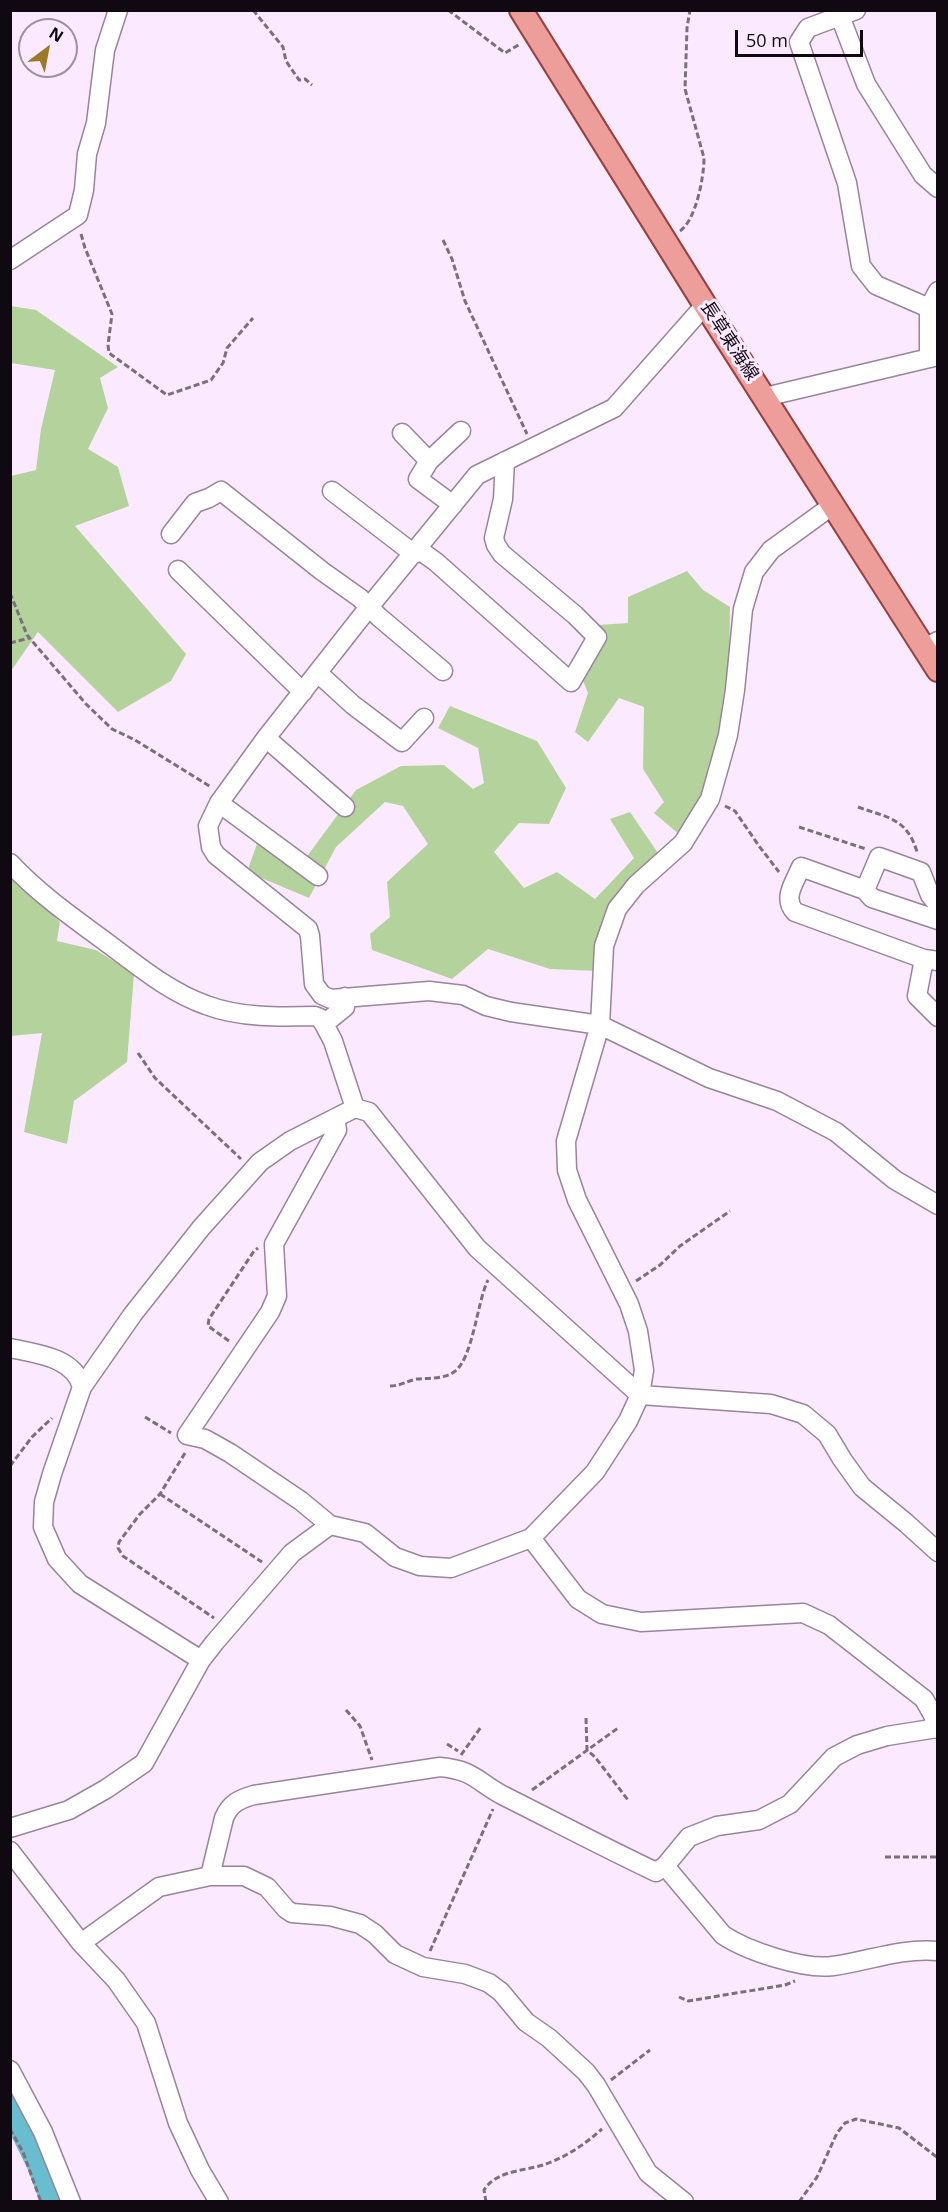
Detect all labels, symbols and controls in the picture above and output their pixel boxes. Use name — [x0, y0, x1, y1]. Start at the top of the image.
north arrow — [18, 18, 78, 78]
scale bar — [738, 18, 866, 56]
text: N — [45, 22, 68, 47]
text: 50 m — [746, 28, 788, 52]
street label: 長草東海線 — [695, 297, 763, 385]

